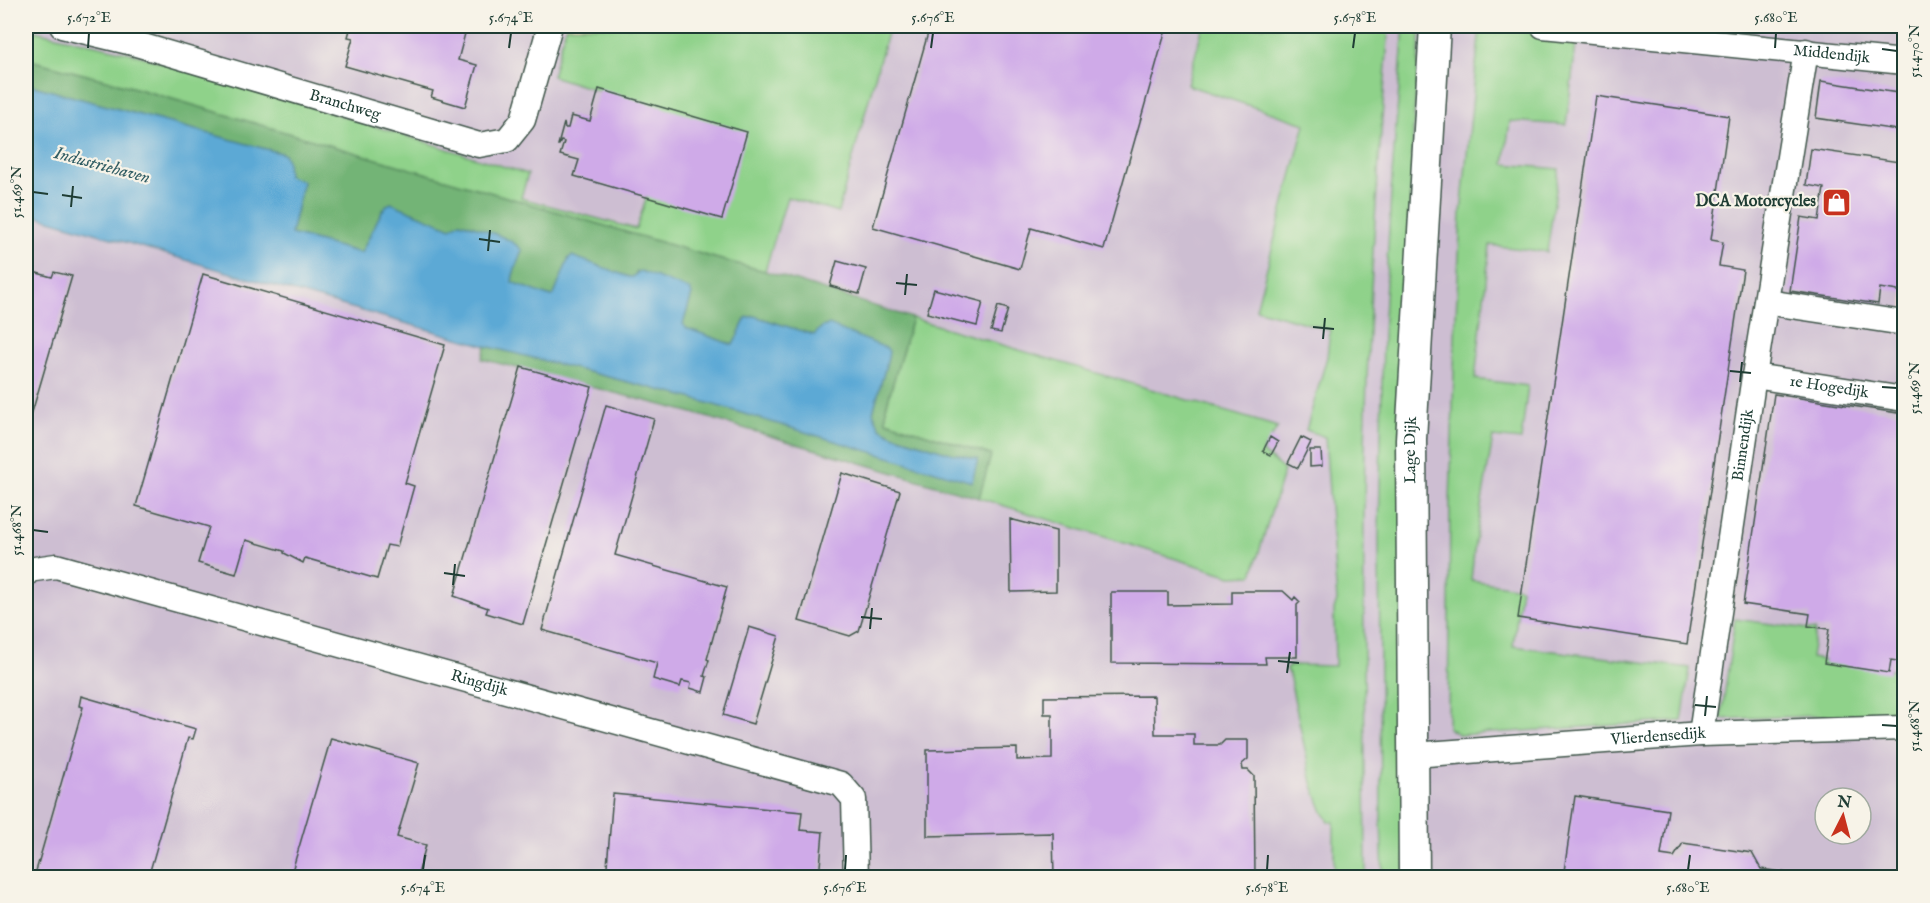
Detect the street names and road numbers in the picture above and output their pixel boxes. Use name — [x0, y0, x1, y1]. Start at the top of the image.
street label: Middendijk — [1792, 41, 1871, 69]
street label: Branchweg — [307, 85, 383, 126]
street label: 1e Hogedijk — [1788, 372, 1871, 404]
street label: Binnendijk — [1729, 407, 1759, 483]
street label: Lage Dijk — [1401, 415, 1422, 484]
street label: Ringdijk — [448, 666, 511, 701]
street label: Vlierdensedijk — [1609, 724, 1707, 751]

